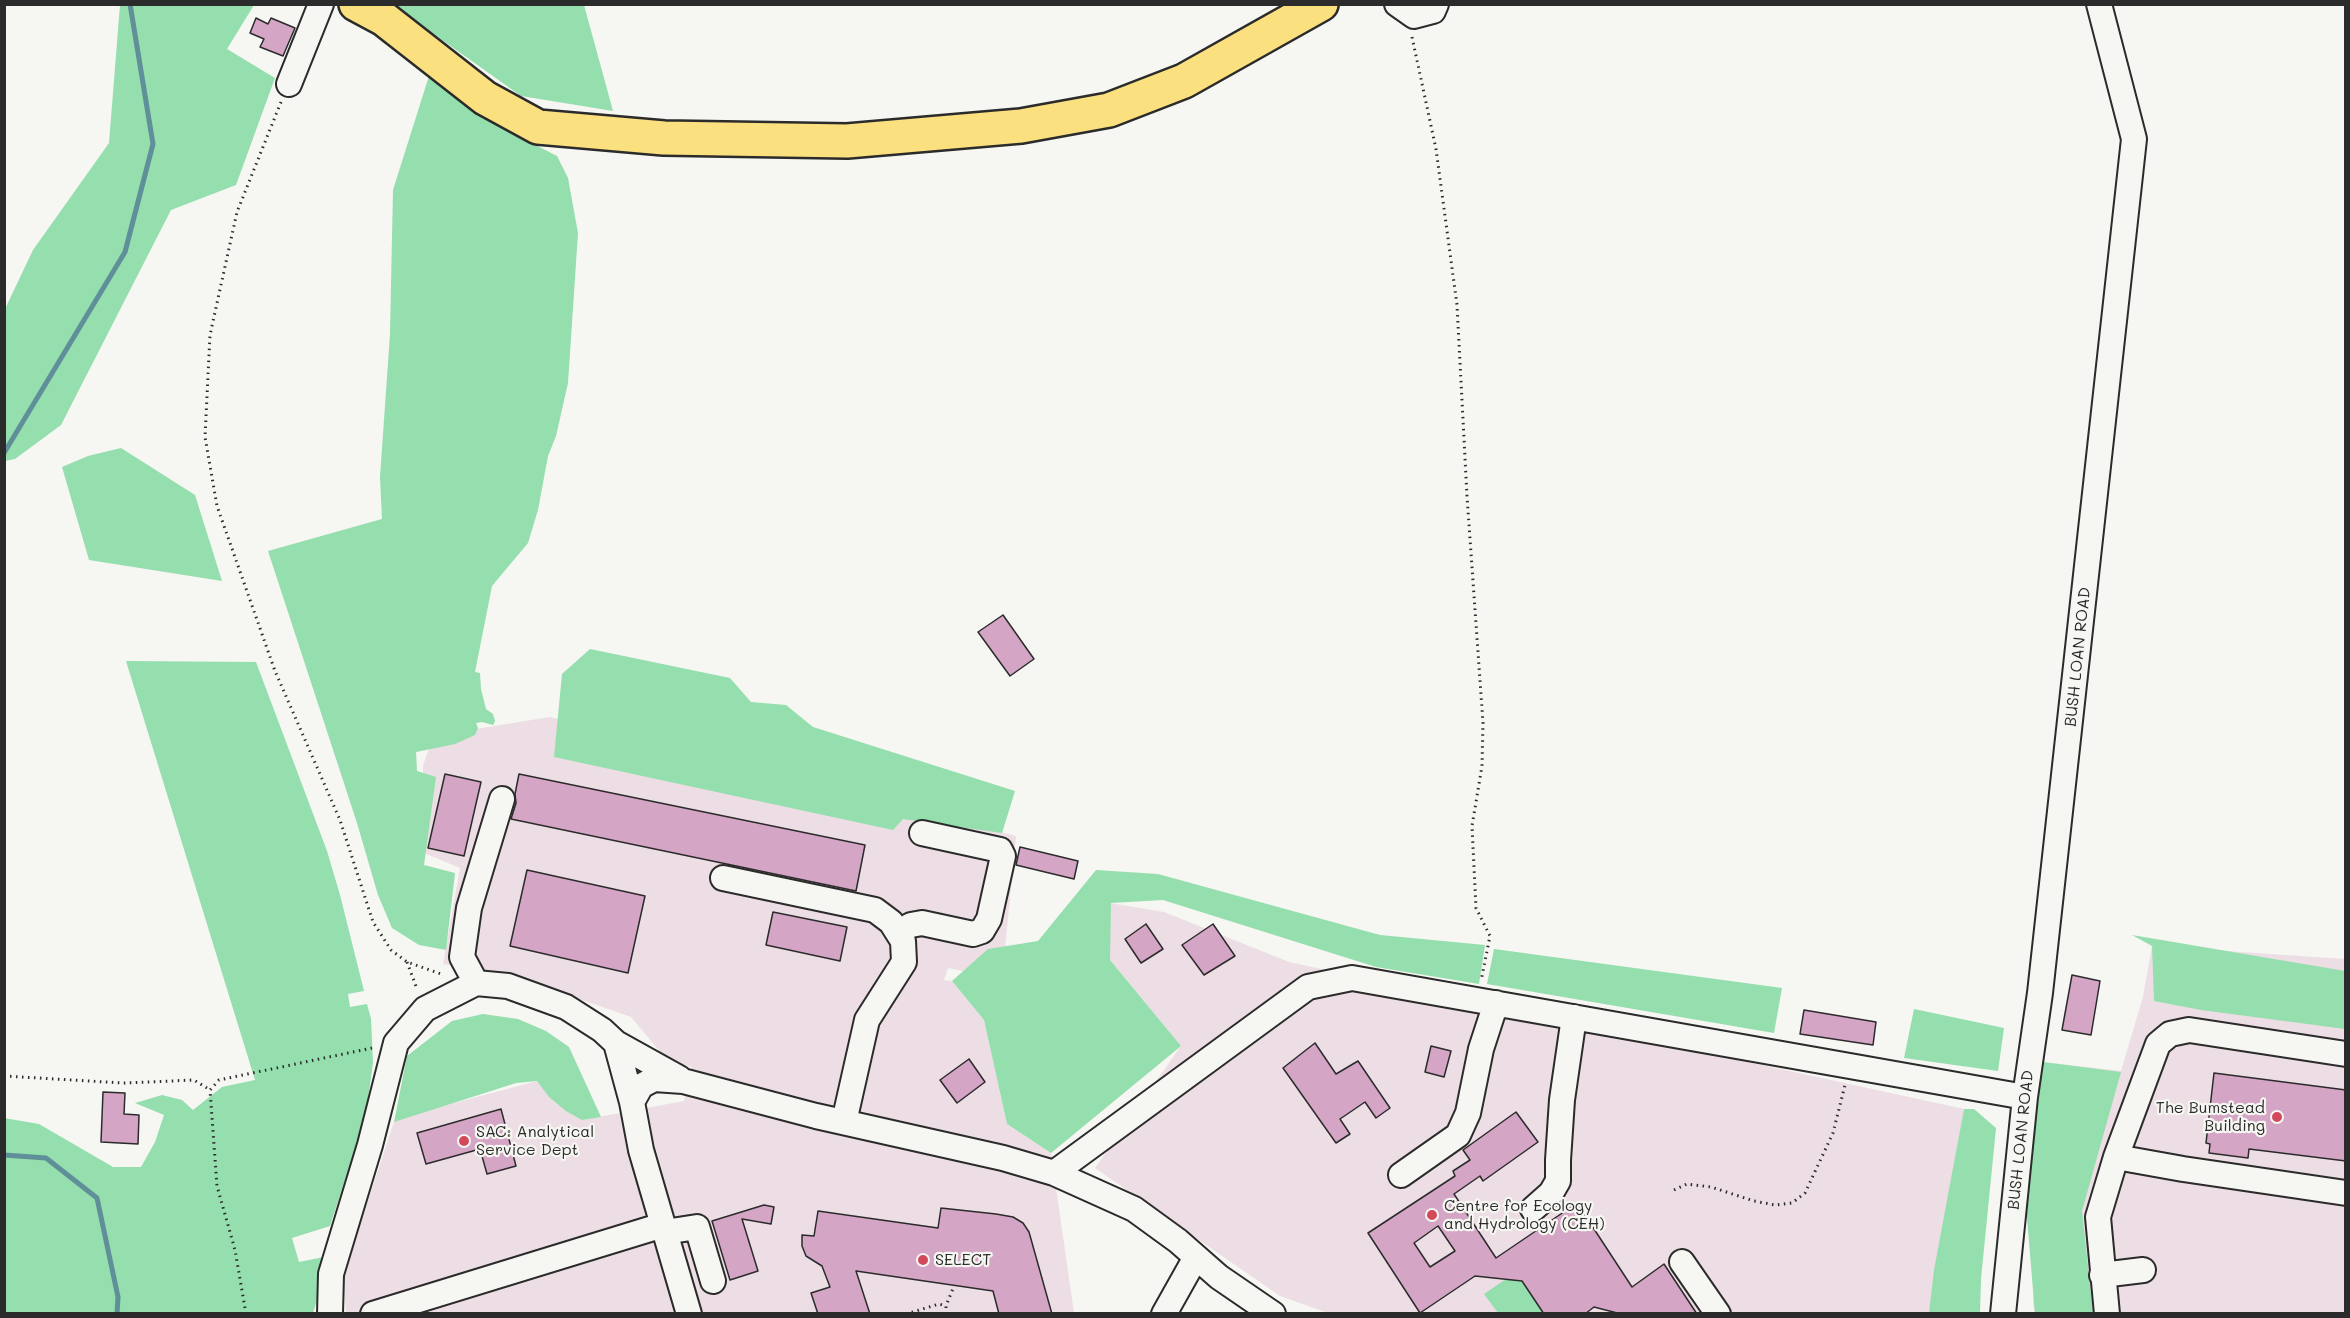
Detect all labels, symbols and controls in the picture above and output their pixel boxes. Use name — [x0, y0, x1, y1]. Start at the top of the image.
street label: BUSH LOAN ROAD — [2061, 586, 2095, 728]
street label: BUSH LOAN ROAD — [2004, 1069, 2038, 1211]
place label: The Bumstead Building — [2156, 1098, 2265, 1136]
marker: The Bumstead Building — [2270, 1110, 2284, 1124]
place label: SAC: Analytical Service Dept — [476, 1122, 594, 1160]
marker: SAC: Analytical Service Dept — [457, 1134, 471, 1148]
place label: Centre for Ecology and Hydrology (CEH) — [1444, 1196, 1605, 1234]
marker: Centre for Ecology and Hydrology (CEH) — [1425, 1208, 1439, 1222]
place label: SELECT — [935, 1250, 991, 1270]
marker: SELECT — [916, 1253, 930, 1267]

